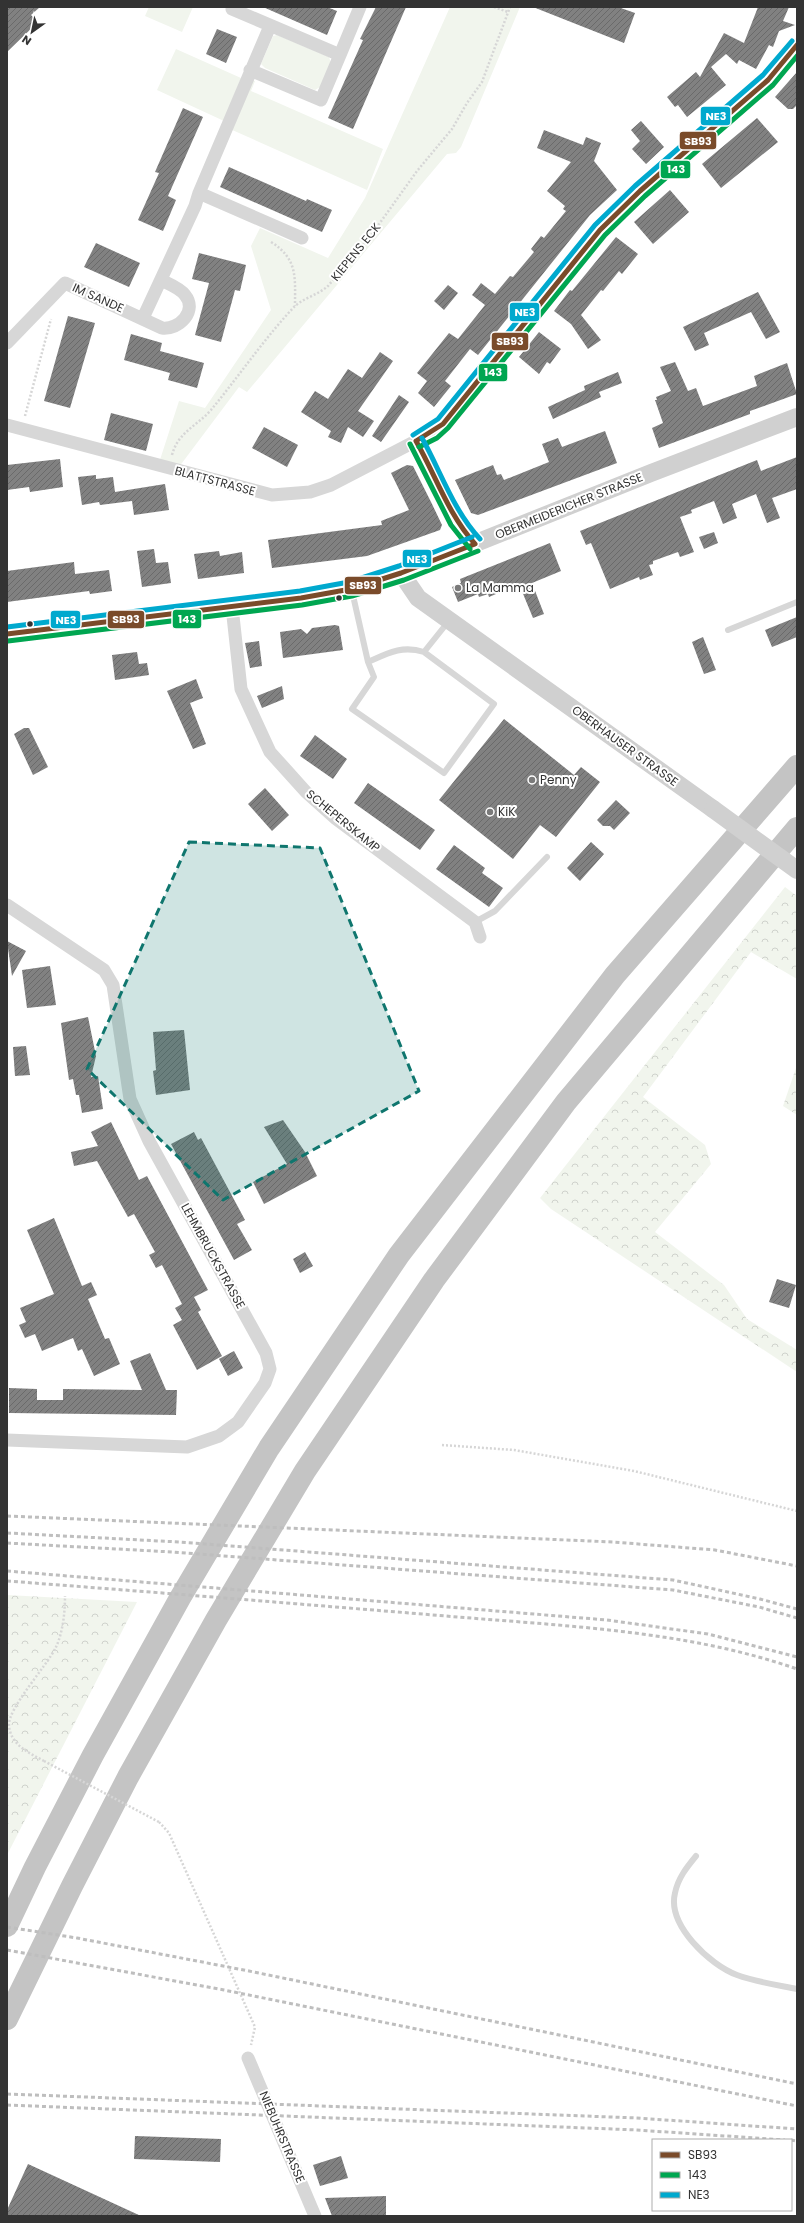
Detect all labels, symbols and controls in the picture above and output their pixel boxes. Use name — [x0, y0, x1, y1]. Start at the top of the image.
north arrow — [12, 12, 52, 52]
text: N — [19, 31, 34, 49]
line badge: NE3 — [700, 106, 731, 126]
text: NE3 — [706, 108, 727, 124]
line badge: SB93 — [679, 131, 717, 150]
text: SB93 — [684, 133, 712, 149]
line badge: 143 — [660, 160, 691, 179]
text: 143 — [667, 161, 685, 177]
street label: KIEPENS ECK — [327, 219, 384, 285]
street label: IM SANDE — [70, 279, 127, 316]
line badge: NE3 — [509, 302, 540, 322]
text: NE3 — [515, 304, 536, 320]
line badge: SB93 — [491, 332, 529, 351]
text: SB93 — [496, 333, 524, 349]
line badge: 143 — [478, 363, 508, 382]
text: 143 — [484, 364, 502, 380]
street label: BLATTSTRASSE — [173, 462, 257, 499]
street label: OBERMEIDERICHER STRASSE — [492, 468, 645, 543]
line badge: NE3 — [402, 549, 432, 568]
text: NE3 — [407, 551, 428, 567]
line badge: SB93 — [344, 576, 382, 595]
text: SB93 — [349, 577, 377, 593]
place label: La Mamma — [466, 579, 534, 596]
marker: La Mamma — [453, 583, 463, 593]
unlabelled marker — [334, 593, 344, 603]
line badge: 143 — [172, 609, 202, 629]
line badge: NE3 — [50, 610, 81, 629]
line badge: SB93 — [107, 610, 145, 629]
text: SB93 — [112, 611, 140, 627]
text: 143 — [178, 611, 196, 627]
text: NE3 — [56, 612, 77, 628]
unlabelled marker — [25, 619, 35, 629]
street label: OBERHAUSER STRASSE — [569, 701, 682, 790]
place label: Penny — [540, 771, 577, 788]
marker: Penny — [527, 775, 537, 785]
street label: SCHEPERSKAMP — [303, 785, 384, 856]
place label: KiK — [498, 803, 515, 820]
marker: KiK — [485, 807, 495, 817]
street label: LEHMBRUCKSTRASSE — [177, 1200, 250, 1312]
street label: NIEBUHRSTRASSE — [256, 2088, 309, 2185]
legend — [652, 2139, 792, 2211]
text: SB93 — [688, 2146, 717, 2163]
text: 143 — [688, 2166, 706, 2183]
text: NE3 — [688, 2186, 710, 2203]

